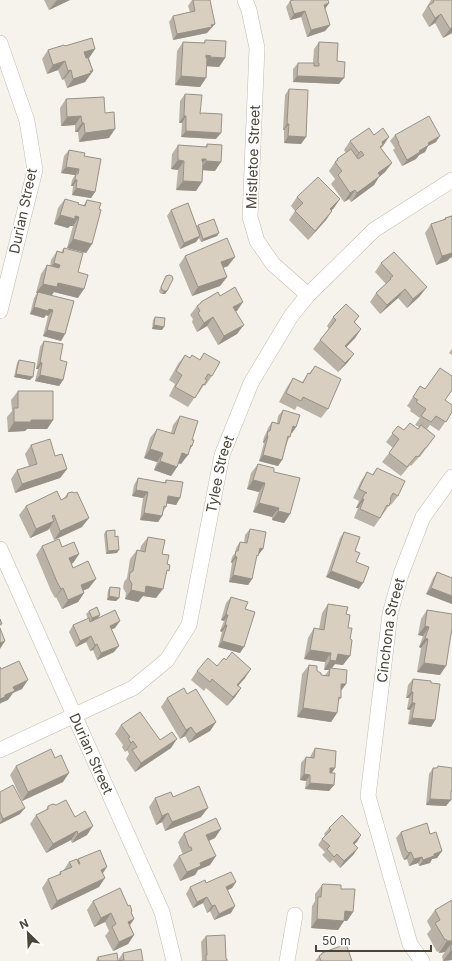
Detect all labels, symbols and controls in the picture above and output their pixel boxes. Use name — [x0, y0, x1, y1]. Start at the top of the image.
street label: Mistletoe Street — [242, 104, 263, 209]
street label: Durian Street — [5, 166, 40, 255]
street label: Tylee Street — [202, 432, 237, 514]
street label: Cinchona Street — [373, 575, 408, 684]
street label: Durian Street — [66, 710, 117, 797]
north arrow — [8, 913, 48, 953]
text: N — [17, 916, 31, 932]
scale bar — [316, 927, 431, 953]
text: 50 m — [322, 933, 351, 948]

